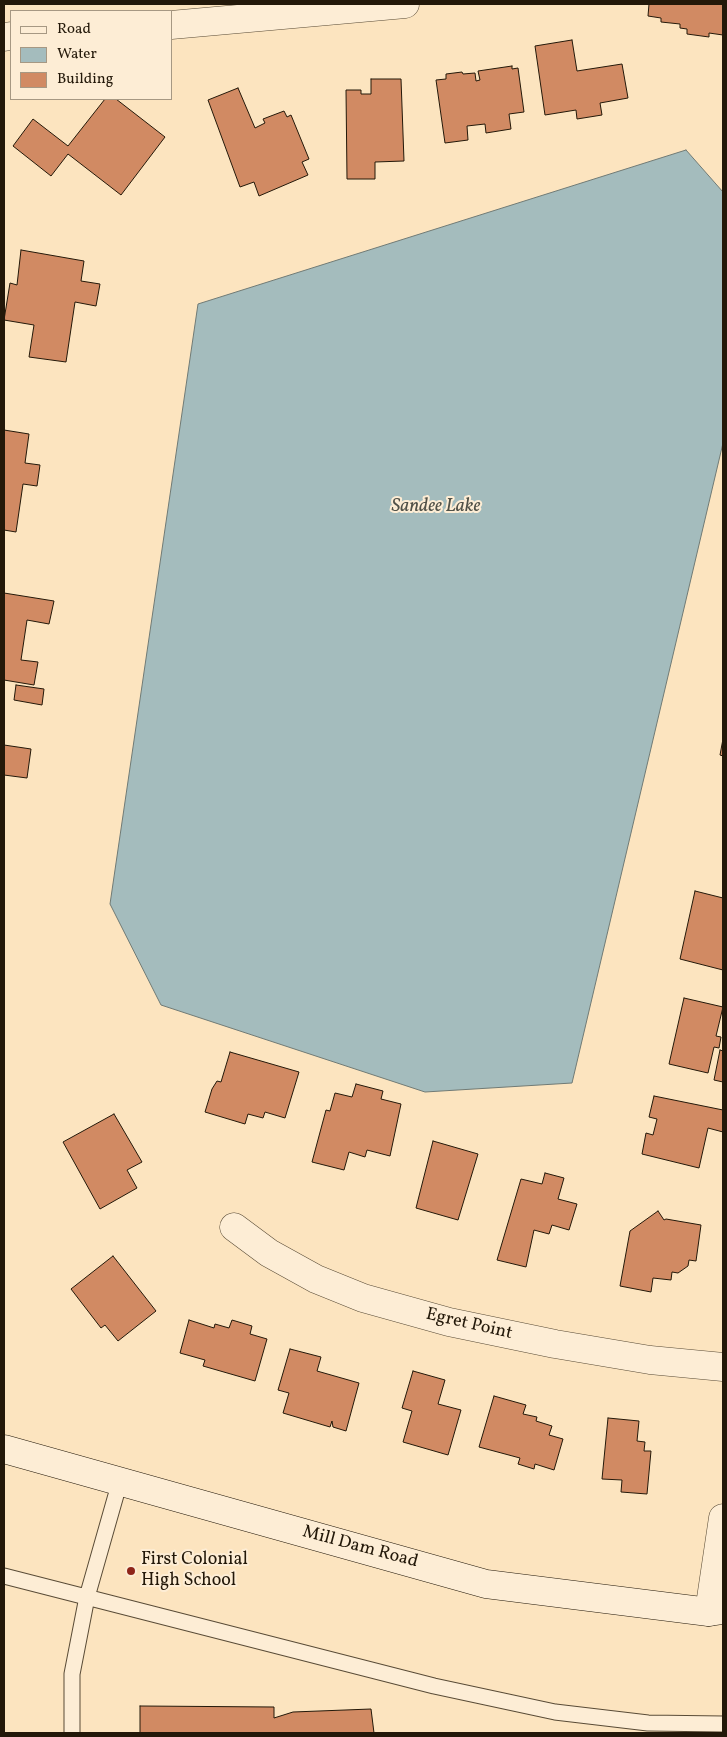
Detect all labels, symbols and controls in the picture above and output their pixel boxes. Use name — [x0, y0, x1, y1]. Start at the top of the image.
legend — [10, 10, 172, 100]
text: Road — [57, 19, 91, 40]
text: Water — [57, 44, 97, 65]
text: Building — [57, 69, 113, 90]
water label: Sandee Lake — [391, 497, 481, 519]
street label: Egret Point — [424, 1305, 514, 1345]
street label: Mill Dam Road — [300, 1522, 420, 1574]
place label: First Colonial High School — [141, 1550, 248, 1592]
marker: First Colonial High School — [125, 1565, 137, 1577]

